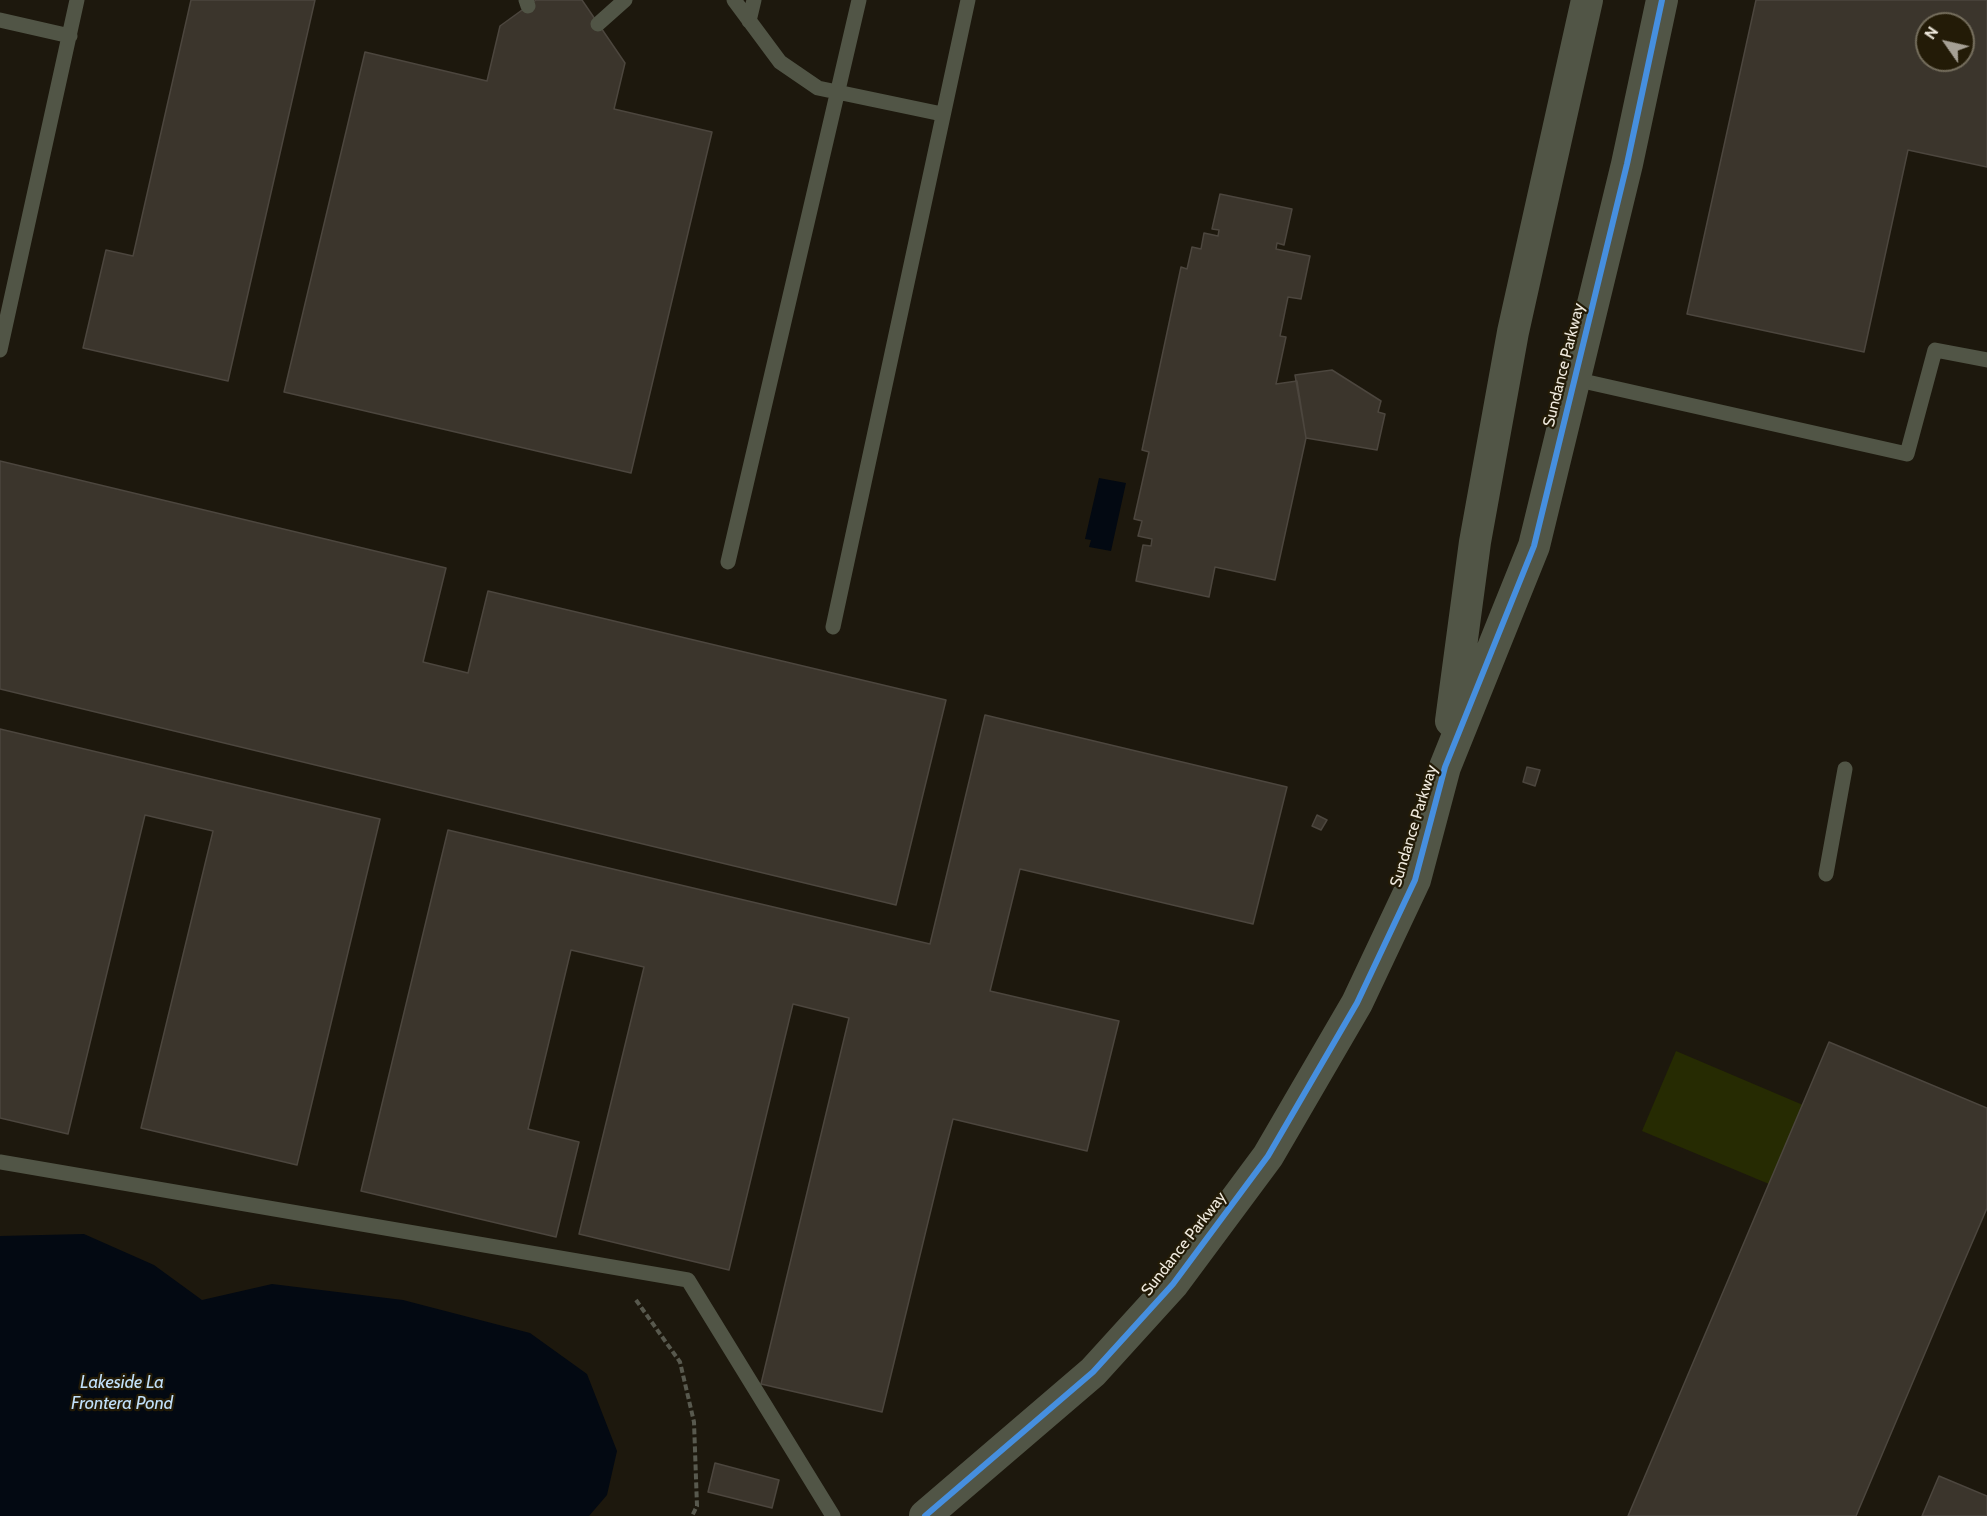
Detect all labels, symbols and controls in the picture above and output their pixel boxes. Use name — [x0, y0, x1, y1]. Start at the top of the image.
north arrow — [1915, 12, 1975, 72]
text: N — [1920, 23, 1942, 43]
street label: Sundance Parkway — [1539, 301, 1589, 429]
street label: Sundance Parkway — [1386, 763, 1442, 889]
street label: Sundance Parkway — [1137, 1188, 1231, 1300]
water label: Lakeside La Frontera Pond — [71, 1372, 173, 1414]

